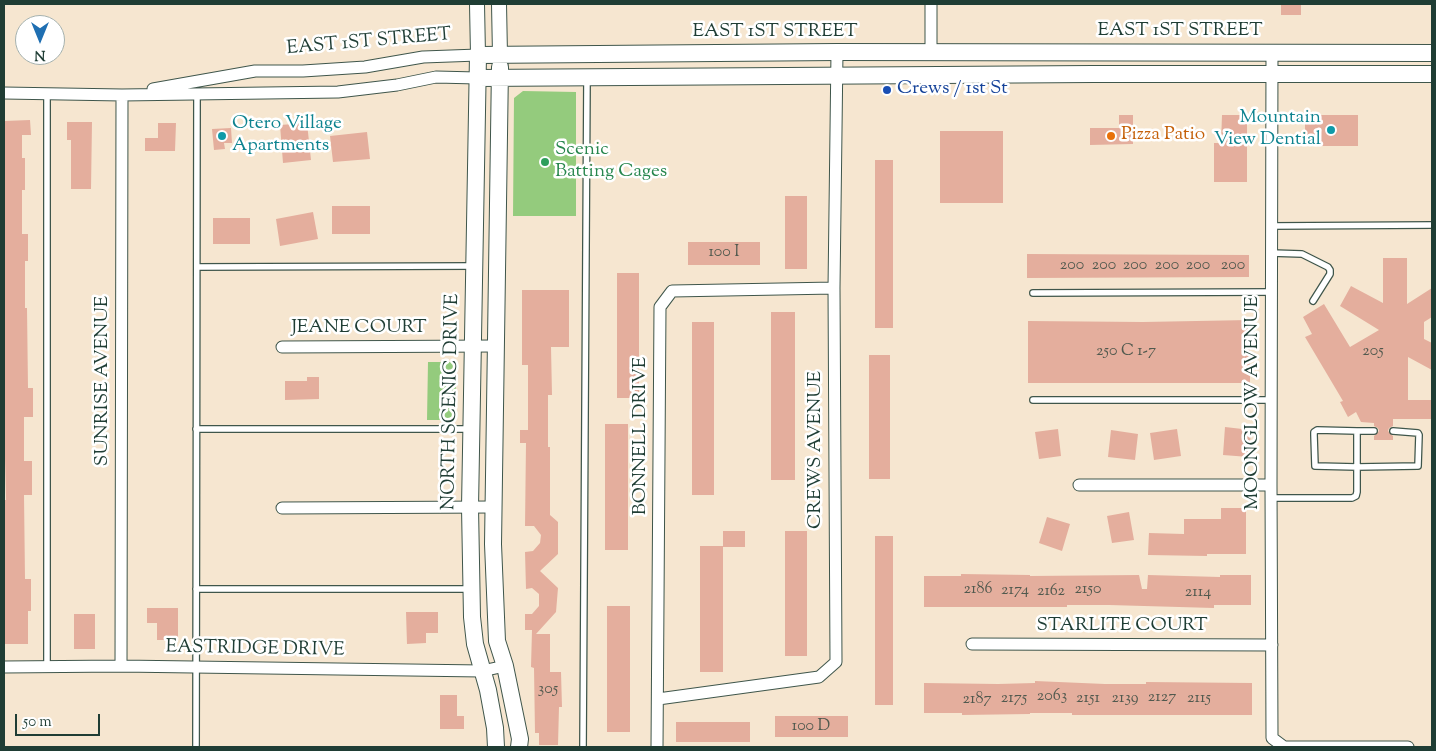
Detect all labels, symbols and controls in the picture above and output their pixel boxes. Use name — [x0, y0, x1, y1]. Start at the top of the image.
north arrow — [15, 15, 65, 65]
street label: EAST 1ST STREET — [1097, 21, 1263, 43]
street label: EAST 1ST STREET — [692, 22, 858, 44]
street label: EAST 1ST STREET — [286, 24, 452, 62]
text: N — [34, 44, 46, 64]
place label: Crews / 1st St — [897, 79, 1008, 101]
marker: Crews / 1st St — [881, 84, 893, 96]
place label: Mountain View Dential — [1214, 108, 1321, 152]
place label: Otero Village Apartments — [232, 114, 342, 158]
marker: Mountain View Dential — [1325, 124, 1337, 136]
place label: Pizza Patio — [1121, 125, 1205, 147]
marker: Otero Village Apartments — [216, 130, 228, 142]
marker: Pizza Patio — [1105, 130, 1117, 142]
place label: Scenic Batting Cages — [555, 140, 667, 184]
marker: Scenic Batting Cages — [539, 156, 551, 168]
house number: 100 I — [709, 243, 739, 263]
house number: 200 — [1060, 256, 1084, 276]
house number: 200 — [1092, 256, 1116, 276]
house number: 200 — [1123, 256, 1147, 276]
house number: 200 — [1155, 256, 1179, 276]
house number: 200 — [1186, 256, 1210, 276]
house number: 200 — [1221, 256, 1245, 276]
street label: NORTH SCENIC DRIVE — [439, 294, 465, 510]
street label: SUNRISE AVENUE — [93, 296, 115, 466]
street label: MOONGLOW AVENUE — [1243, 296, 1265, 510]
street label: JEANE COURT — [291, 318, 427, 340]
house number: 250 C 1-7 — [1096, 342, 1156, 362]
house number: 205 — [1362, 342, 1384, 362]
street label: BONNELL DRIVE — [631, 357, 653, 515]
street label: CREWS AVENUE — [806, 371, 828, 529]
house number: 2186 — [964, 580, 992, 600]
house number: 2150 — [1075, 580, 1101, 600]
house number: 2174 — [1001, 581, 1029, 601]
house number: 2162 — [1037, 582, 1065, 602]
house number: 2114 — [1185, 583, 1211, 603]
street label: STARLITE COURT — [1037, 616, 1207, 638]
street label: EASTRIDGE DRIVE — [165, 637, 345, 663]
house number: 305 — [538, 680, 558, 700]
house number: 2063 — [1037, 687, 1067, 707]
house number: 2127 — [1148, 688, 1176, 708]
house number: 2175 — [1001, 689, 1027, 709]
house number: 2151 — [1076, 689, 1100, 709]
house number: 2139 — [1111, 689, 1139, 709]
house number: 2115 — [1187, 689, 1211, 709]
house number: 2187 — [963, 690, 991, 710]
scale bar — [18, 704, 102, 736]
text: 50 m — [23, 712, 52, 733]
house number: 100 D — [792, 717, 830, 737]

